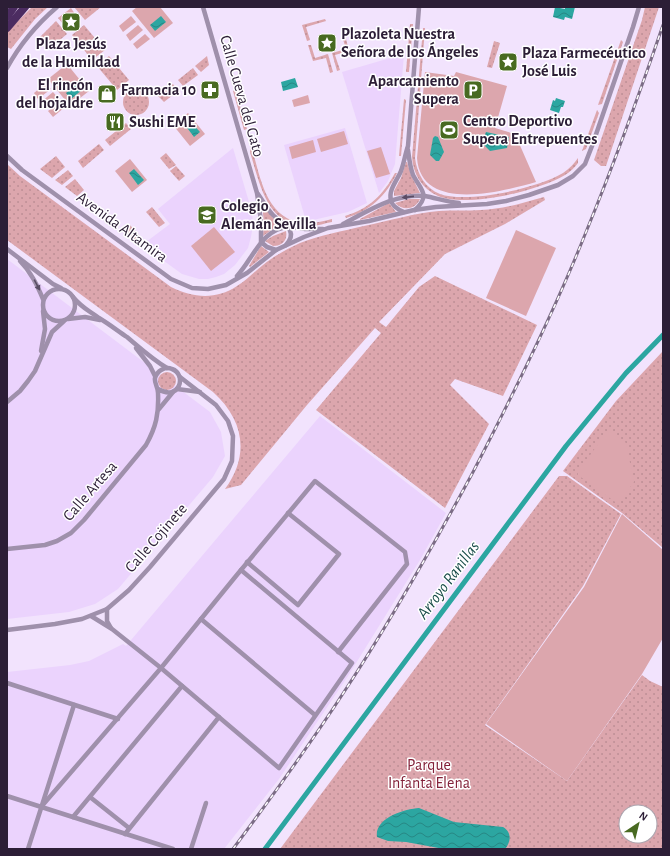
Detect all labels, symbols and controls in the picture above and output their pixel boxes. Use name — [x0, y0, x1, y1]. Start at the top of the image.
place icon: Plaza Jesús de la Humildad — [60, 11, 82, 33]
place label: Plazoleta Nuestra Señora de los Ángeles — [341, 26, 478, 60]
place icon: Plazoleta Nuestra Señora de los Ángeles — [316, 32, 338, 54]
street label: Calle Cueva del Gato — [217, 33, 267, 159]
place label: Plaza Jesús de la Humildad — [22, 36, 120, 70]
place label: Plaza Farmecéutico José Luis — [522, 45, 646, 79]
place icon: Plaza Farmecéutico José Luis — [497, 51, 519, 73]
place label: Aparcamiento Supera — [368, 73, 459, 107]
place label: El rincón del hojaldre — [16, 77, 93, 112]
pharmacy icon: Farmacia 10 — [199, 79, 221, 101]
parking icon: Aparcamiento Supera — [462, 79, 484, 101]
place label: Farmacia 10 — [121, 82, 196, 98]
shop icon: El rincón del hojaldre — [96, 83, 118, 105]
restaurant icon: Sushi EME — [104, 111, 126, 133]
place label: Centro Deportivo Supera Entrepuentes — [463, 113, 597, 147]
place label: Sushi EME — [129, 114, 196, 130]
sports icon: Centro Deportivo Supera Entrepuentes — [438, 119, 460, 141]
street label: Avenida Altamira — [74, 189, 170, 265]
one-way arrow — [402, 194, 414, 201]
place label: Colegio Alemán Sevilla — [221, 198, 317, 232]
school or university icon: Colegio Alemán Sevilla — [196, 204, 218, 226]
one-way arrow — [34, 279, 40, 291]
street label: Calle Artesa — [60, 458, 120, 524]
street label: Calle Cojinete — [122, 500, 191, 576]
water label: Arroyo Ranillas — [413, 538, 483, 623]
park label: Parque Infanta Elena — [388, 757, 470, 791]
north arrow — [618, 804, 658, 844]
text: N — [637, 810, 650, 823]

